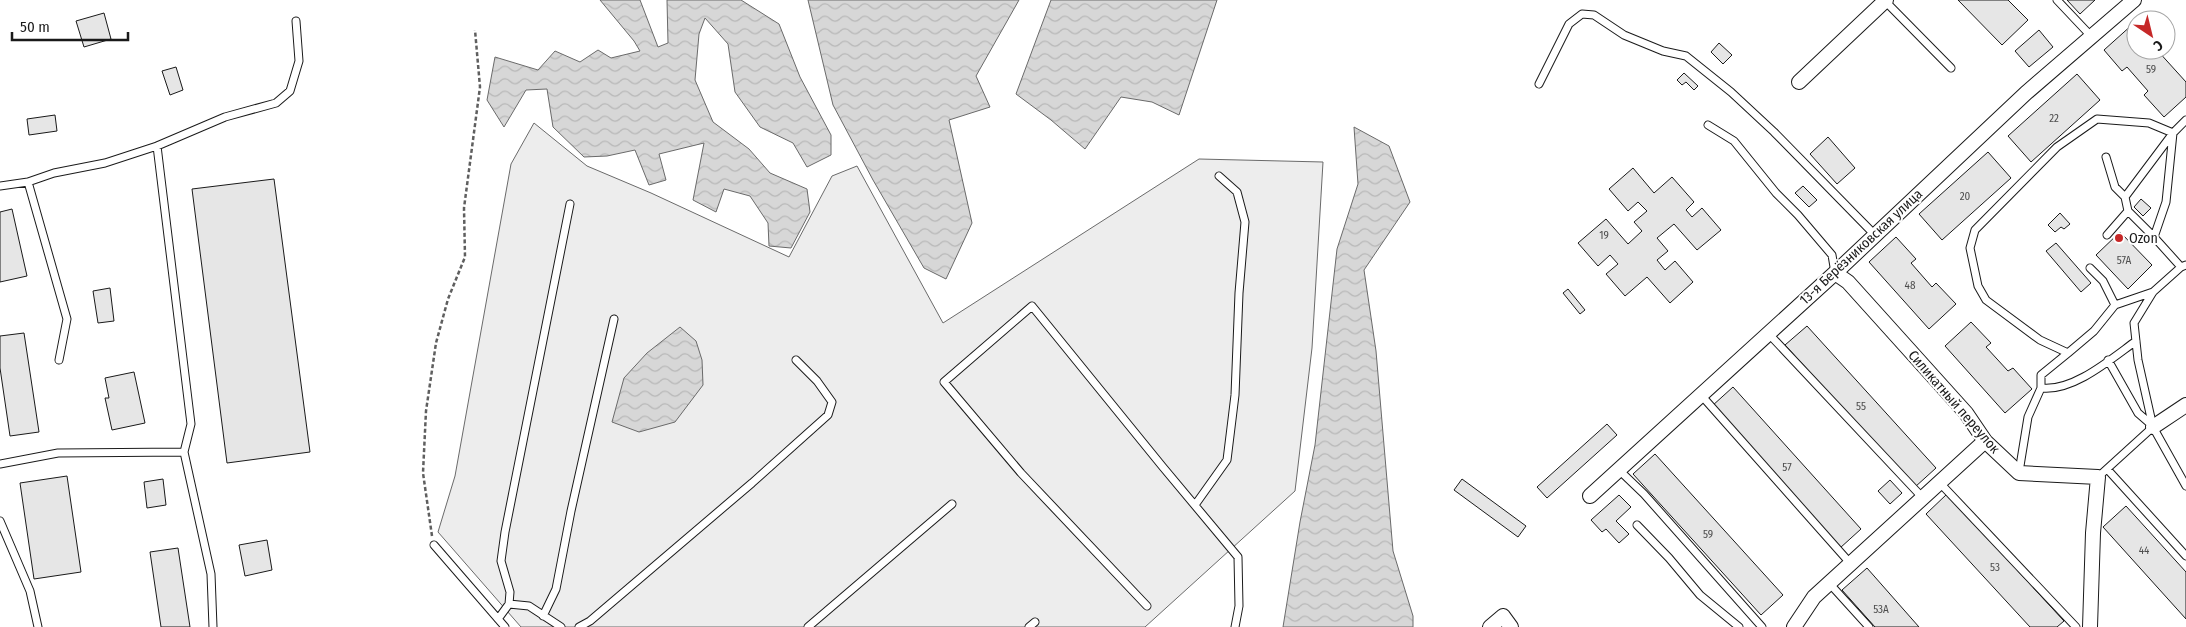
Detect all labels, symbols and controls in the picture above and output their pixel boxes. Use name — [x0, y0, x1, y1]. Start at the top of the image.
scale bar — [12, 10, 129, 42]
north arrow — [2126, 10, 2176, 60]
text: 50 m — [20, 18, 50, 36]
text: С — [2150, 36, 2166, 55]
house number: 59 — [2146, 63, 2156, 76]
house number: 22 — [2049, 112, 2059, 125]
street label: 13-я Берёзниковская улица — [1796, 186, 1926, 308]
house number: 20 — [1960, 190, 1971, 203]
house number: 19 — [1599, 229, 1609, 242]
place label: Ozon — [2129, 230, 2158, 247]
marker: Ozon — [2113, 232, 2125, 244]
house number: 57А — [2117, 254, 2132, 267]
house number: 48 — [1905, 279, 1916, 292]
street label: Силикатный переулок — [1905, 347, 2004, 457]
house number: 55 — [1856, 400, 1866, 413]
house number: 57 — [1782, 461, 1792, 474]
house number: 59 — [1703, 528, 1713, 541]
house number: 44 — [2139, 544, 2150, 557]
house number: 53 — [1990, 561, 2000, 574]
house number: 53А — [1873, 603, 1889, 616]

